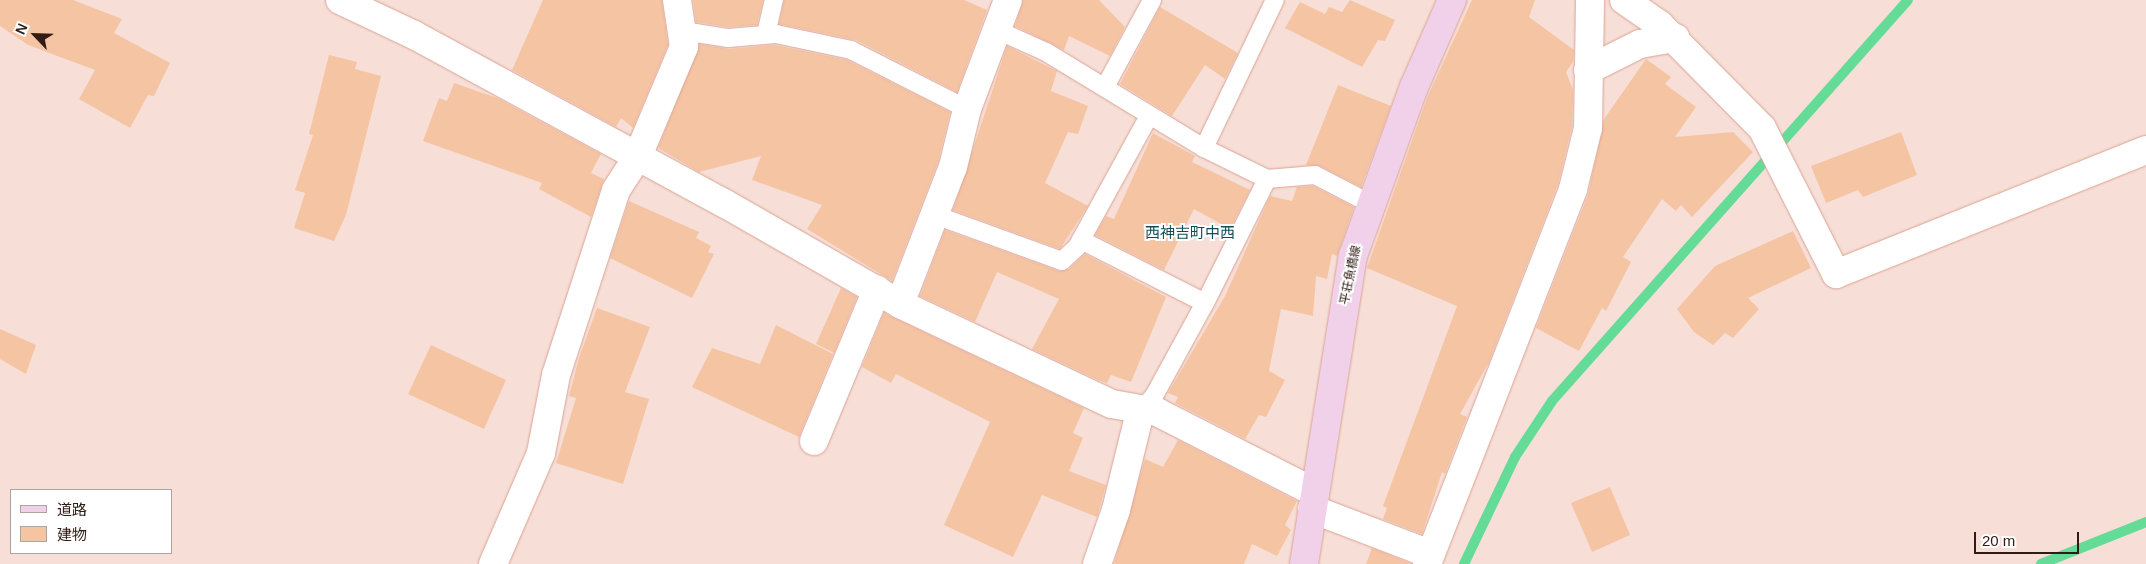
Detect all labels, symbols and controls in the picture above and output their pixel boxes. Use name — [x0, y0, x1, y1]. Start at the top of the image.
north arrow — [10, 10, 60, 60]
text: N — [12, 21, 31, 37]
district label: 西神吉町中西 — [1145, 224, 1235, 242]
street label: 平荘魚橋線 — [1338, 244, 1364, 306]
legend — [10, 489, 172, 554]
text: 道路 — [57, 501, 87, 518]
scale bar — [1976, 522, 2081, 554]
text: 建物 — [57, 526, 87, 543]
text: 20 m — [1982, 532, 2015, 549]

